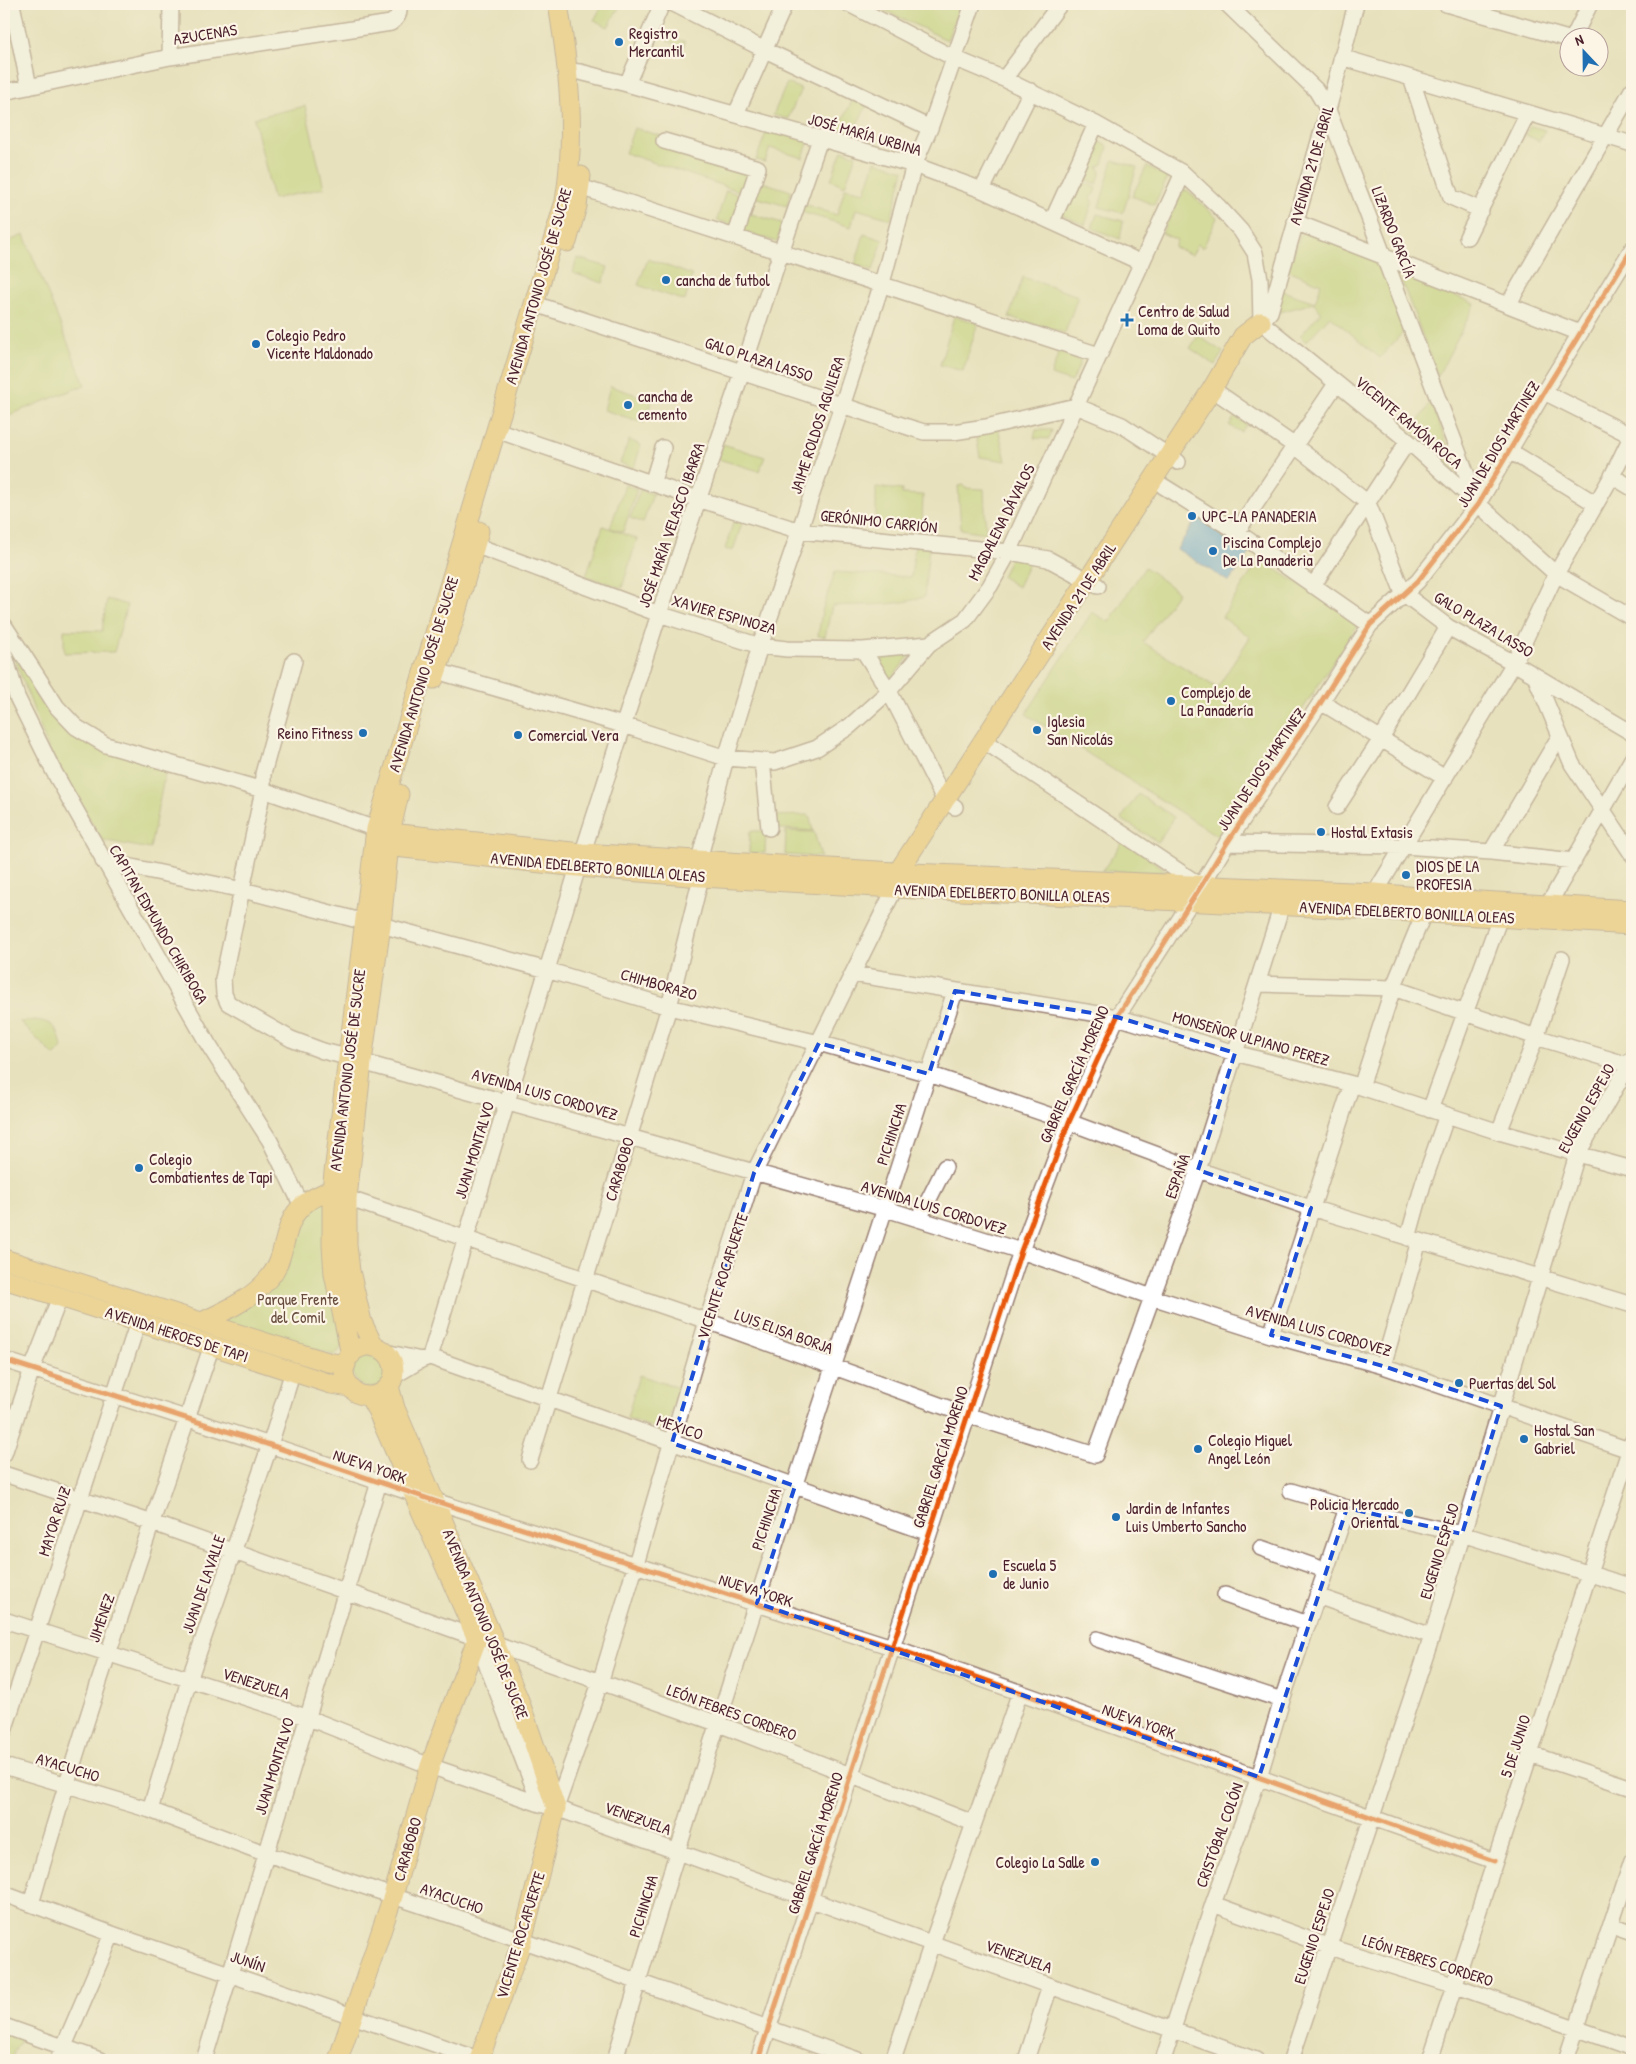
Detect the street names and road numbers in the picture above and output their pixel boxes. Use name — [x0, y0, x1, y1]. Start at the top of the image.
street label: AZUCENAS — [172, 18, 239, 50]
street label: AVENIDA 21 DE ABRIL — [1283, 103, 1339, 227]
street label: JOSÉ MARÍA URBINA — [806, 107, 924, 161]
street label: LIZARDO GARCÍA — [1366, 183, 1422, 281]
street label: AVENIDA ANTONIO JOSÉ DE SUCRE — [499, 185, 577, 387]
street label: GALO PLAZA LASSO — [702, 331, 816, 387]
street label: JAIME ROLDOS AGUILERA — [784, 353, 850, 497]
street label: VICENTE RAMÓN ROCA — [1351, 371, 1467, 474]
street label: JUAN DE DIOS MARTINEZ — [1452, 377, 1544, 511]
street label: JOSÉ MARÍA VELASCO IBARRA — [632, 439, 710, 611]
street label: MAGDALENA DÁVALOS — [962, 459, 1040, 584]
street label: GERÓNIMO CARRIÓN — [819, 504, 939, 538]
street label: AVENIDA 21 DE ABRIL — [1035, 538, 1121, 654]
street label: AVENIDA ANTONIO JOSÉ DE SUCRE — [383, 574, 463, 774]
street label: GALO PLAZA LASSO — [1430, 586, 1538, 662]
street label: XAVIER ESPINOZA — [669, 589, 779, 639]
street label: JUAN DE DIOS MARTINEZ — [1212, 703, 1310, 835]
street label: CAPITAN EDMUNDO CHIRIBOGA — [104, 840, 214, 1008]
street label: AVENIDA EDELBERTO BONILLA OLEAS — [490, 847, 707, 887]
street label: AVENIDA EDELBERTO BONILLA OLEAS — [894, 878, 1111, 908]
street label: AVENIDA EDELBERTO BONILLA OLEAS — [1299, 895, 1516, 929]
street label: CHIMBORAZO — [618, 963, 700, 1005]
street label: AVENIDA ANTONIO JOSÉ DE SUCRE — [324, 968, 370, 1172]
street label: GABRIEL GARCÍA MORENO — [1034, 1002, 1114, 1146]
street label: MONSEÑOR ULPIANO PEREZ — [1170, 1005, 1332, 1071]
street label: EUGENIO ESPEJO — [1552, 1059, 1620, 1157]
street label: AVENIDA LUIS CORDOVEZ — [470, 1063, 620, 1125]
street label: JUAN MONTALVO — [449, 1099, 499, 1201]
street label: PICHINCHA — [871, 1100, 911, 1168]
street label: CARABOBO — [599, 1134, 639, 1204]
street label: ESPAÑA — [1159, 1150, 1195, 1201]
street label: AVENIDA LUIS CORDOVEZ — [859, 1174, 1009, 1240]
street label: VICENTE ROCAFUERTE — [691, 1210, 753, 1342]
street label: AVENIDA LUIS CORDOVEZ — [1244, 1299, 1394, 1361]
street label: AVENIDA HEROES DE TAPI — [103, 1300, 251, 1368]
street label: LUIS ELISA BORJA — [732, 1303, 836, 1359]
street label: GABRIEL GARCÍA MORENO — [907, 1383, 973, 1531]
street label: MEXICO — [654, 1409, 706, 1445]
street label: NUEVA YORK — [330, 1443, 410, 1489]
street label: MAYOR RUIZ — [32, 1483, 76, 1559]
street label: PICHINCHA — [746, 1485, 786, 1553]
street label: EUGENIO ESPEJO — [1414, 1500, 1464, 1602]
street label: AVENIDA ANTONIO JOSÉ DE SUCRE — [438, 1526, 534, 1722]
street label: JUAN DE LAVALLE — [176, 1532, 230, 1636]
street label: NUEVA YORK — [716, 1568, 796, 1612]
street label: JIMENEZ — [82, 1591, 120, 1645]
street label: VENEZUELA — [220, 1662, 293, 1704]
street label: LEÓN FEBRES CORDERO — [664, 1678, 800, 1746]
street label: NUEVA YORK — [1099, 1698, 1179, 1745]
street label: 5 DE JUNIO — [1495, 1712, 1535, 1780]
street label: JUAN MONTALVO — [249, 1715, 299, 1817]
street label: AYACUCHO — [34, 1747, 103, 1787]
street label: GABRIEL GARCÍA MORENO — [782, 1769, 848, 1917]
street label: CRISTÓBAL COLÓN — [1190, 1780, 1248, 1890]
street label: VENEZUELA — [602, 1796, 675, 1840]
street label: CARABOBO — [387, 1814, 427, 1884]
street label: VICENTE ROCAFUERTE — [490, 1869, 550, 2001]
street label: PICHINCHA — [623, 1872, 663, 1940]
street label: AYACUCHO — [417, 1877, 487, 1919]
street label: EUGENIO ESPEJO — [1288, 1885, 1340, 1987]
street label: LEÓN FEBRES CORDERO — [1360, 1928, 1496, 1992]
street label: VENEZUELA — [983, 1934, 1056, 1978]
street label: JUNÍN — [228, 1945, 268, 1977]

